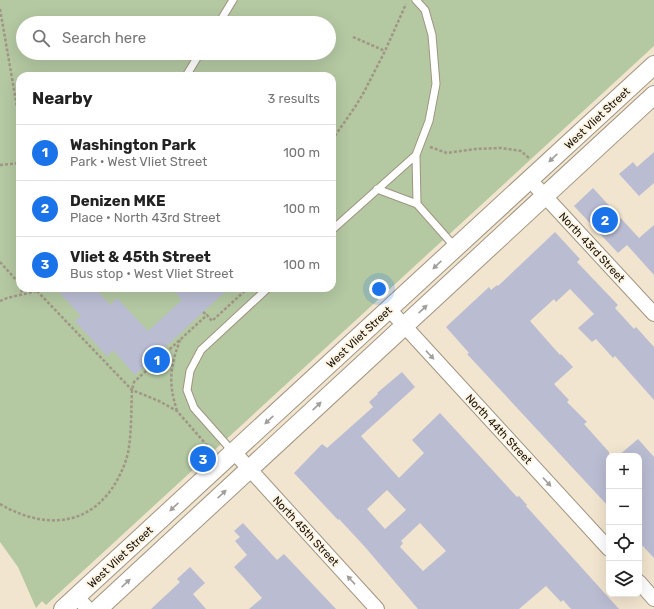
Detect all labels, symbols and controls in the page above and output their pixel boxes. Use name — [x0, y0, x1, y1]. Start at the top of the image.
search box — [16, 16, 336, 60]
icon: search — [30, 27, 52, 49]
text: Search here — [62, 29, 146, 47]
street label: West Vliet Street — [562, 84, 633, 152]
text: Nearby — [32, 88, 93, 108]
text: 3 results — [268, 91, 320, 106]
text: Washington Park — [70, 136, 196, 154]
text: 1 — [42, 145, 48, 160]
text: 100 m — [283, 145, 320, 160]
one-way arrow — [548, 153, 558, 163]
text: Park · West Vliet Street — [70, 154, 207, 169]
text: Denizen MKE — [70, 192, 166, 210]
text: 2 — [41, 201, 49, 216]
text: 100 m — [283, 201, 320, 216]
pin: 2 — [592, 205, 618, 235]
text: Place · North 43rd Street — [70, 210, 221, 225]
street label: North 43rd Street — [556, 210, 628, 285]
text: Vliet & 45th Street — [70, 248, 211, 266]
text: 3 — [41, 257, 49, 272]
text: 100 m — [283, 257, 320, 272]
one-way arrow — [432, 260, 442, 270]
text: Bus stop · West Vliet Street — [70, 266, 234, 281]
your location — [369, 279, 389, 299]
street label: West Vliet Street — [324, 303, 395, 371]
one-way arrow — [418, 304, 428, 313]
pin: 1 — [144, 345, 170, 375]
one-way arrow — [426, 350, 435, 360]
street label: North 44th Street — [463, 392, 535, 468]
one-way arrow — [312, 401, 322, 411]
one-way arrow — [264, 415, 274, 424]
pin: 3 — [190, 444, 216, 474]
map controls — [606, 453, 642, 597]
button: + — [606, 453, 642, 489]
one-way arrow — [542, 477, 552, 487]
button: − — [606, 489, 642, 525]
one-way arrow — [217, 490, 227, 499]
street label: North 45th Street — [270, 494, 342, 569]
one-way arrow — [169, 502, 179, 512]
street label: West Vliet Street — [85, 523, 156, 591]
button: locate — [606, 525, 642, 561]
button: layers — [606, 561, 642, 597]
one-way arrow — [346, 575, 356, 585]
one-way arrow — [121, 578, 131, 587]

